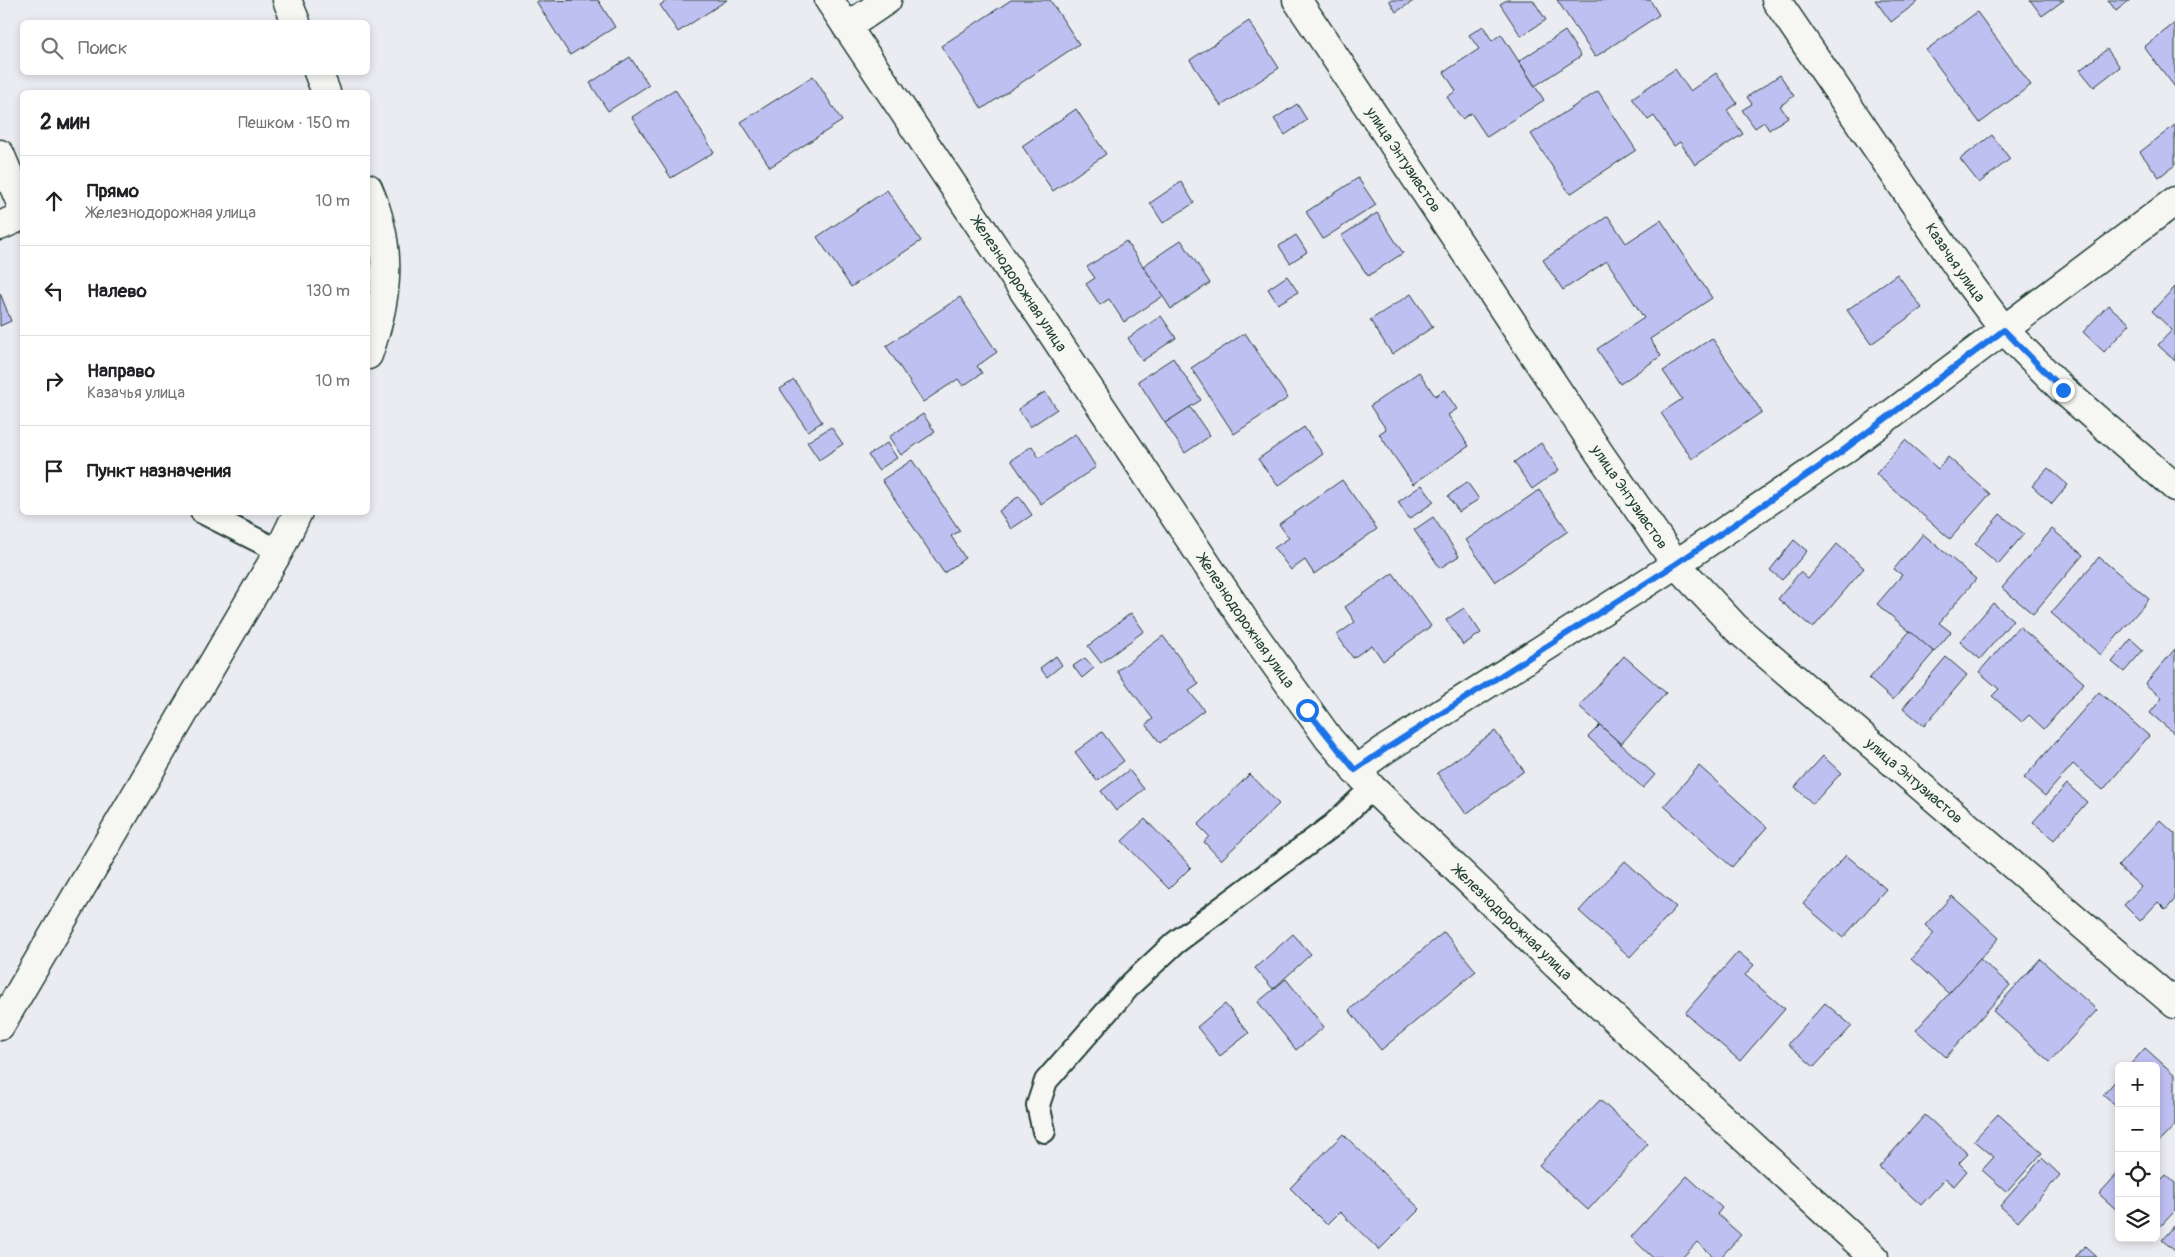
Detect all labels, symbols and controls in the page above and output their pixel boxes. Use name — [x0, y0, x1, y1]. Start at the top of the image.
search box — [20, 20, 370, 75]
icon: search — [38, 34, 66, 62]
text: Поиск — [78, 36, 128, 60]
street label: улица Энтузиастов — [1361, 103, 1445, 216]
text: 2 мин — [40, 109, 90, 136]
text: Пешком · 150 m — [238, 113, 350, 133]
text: Прямо — [87, 179, 139, 203]
icon: ahead — [40, 187, 68, 215]
text: 10 m — [315, 191, 350, 211]
text: Железнодорожная улица — [87, 203, 256, 223]
street label: Железнодорожная улица — [966, 211, 1071, 355]
street label: Казачья улица — [1921, 219, 1989, 306]
icon: left — [40, 277, 68, 305]
text: Налево — [87, 279, 147, 303]
text: 130 m — [306, 281, 350, 301]
text: Направо — [87, 359, 155, 383]
icon: right — [40, 367, 68, 395]
text: 10 m — [315, 371, 350, 391]
route end — [2052, 379, 2075, 402]
text: Казачья улица — [87, 383, 185, 403]
street label: улица Энтузиастов — [1587, 440, 1672, 553]
icon: arrive — [40, 457, 68, 485]
text: Пункт назначения — [87, 459, 231, 483]
street label: Железнодорожная улица — [1192, 549, 1299, 692]
route start — [1296, 699, 1319, 722]
street label: улица Энтузиастов — [1861, 733, 1967, 828]
street label: Железнодорожная улица — [1447, 860, 1576, 984]
map controls — [2115, 1062, 2160, 1242]
button: + — [2115, 1062, 2160, 1107]
button: − — [2115, 1107, 2160, 1152]
button: locate — [2115, 1152, 2160, 1197]
button: layers — [2115, 1197, 2160, 1242]

